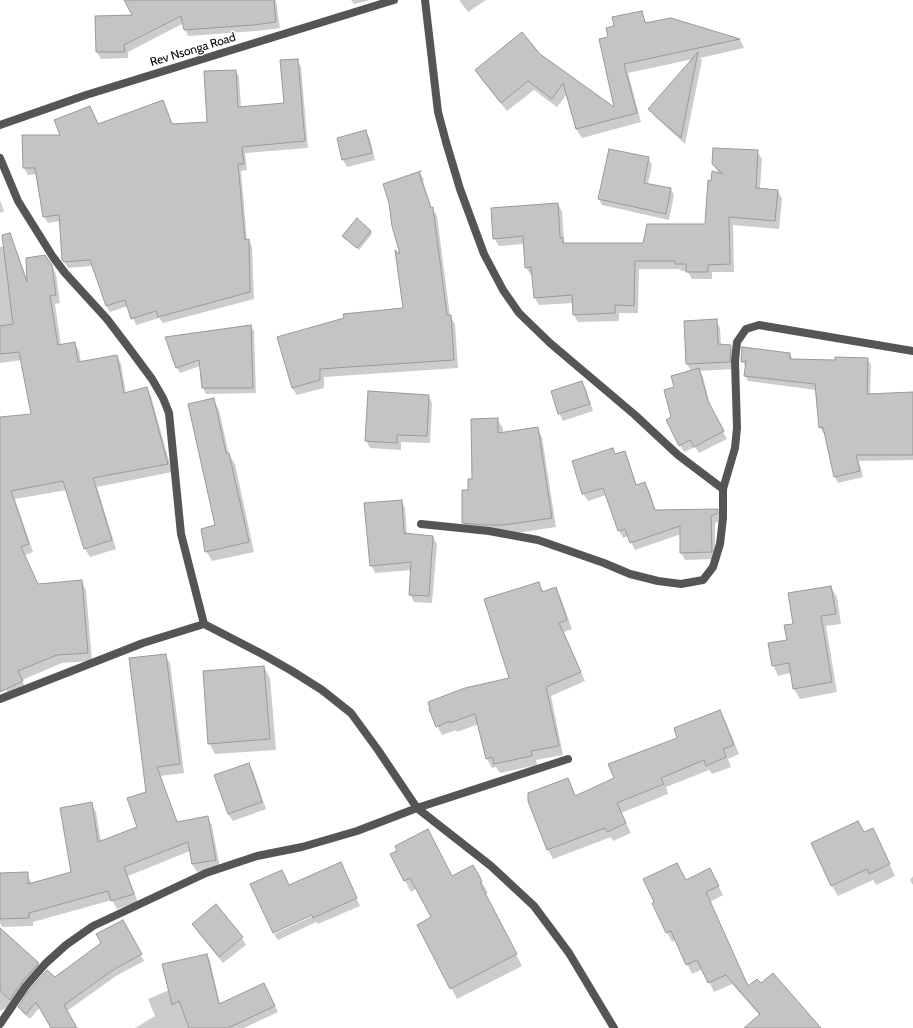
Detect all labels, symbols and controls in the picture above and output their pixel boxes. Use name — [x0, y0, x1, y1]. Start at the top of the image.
street label: Rev Nsonga Road — [148, 30, 238, 70]

